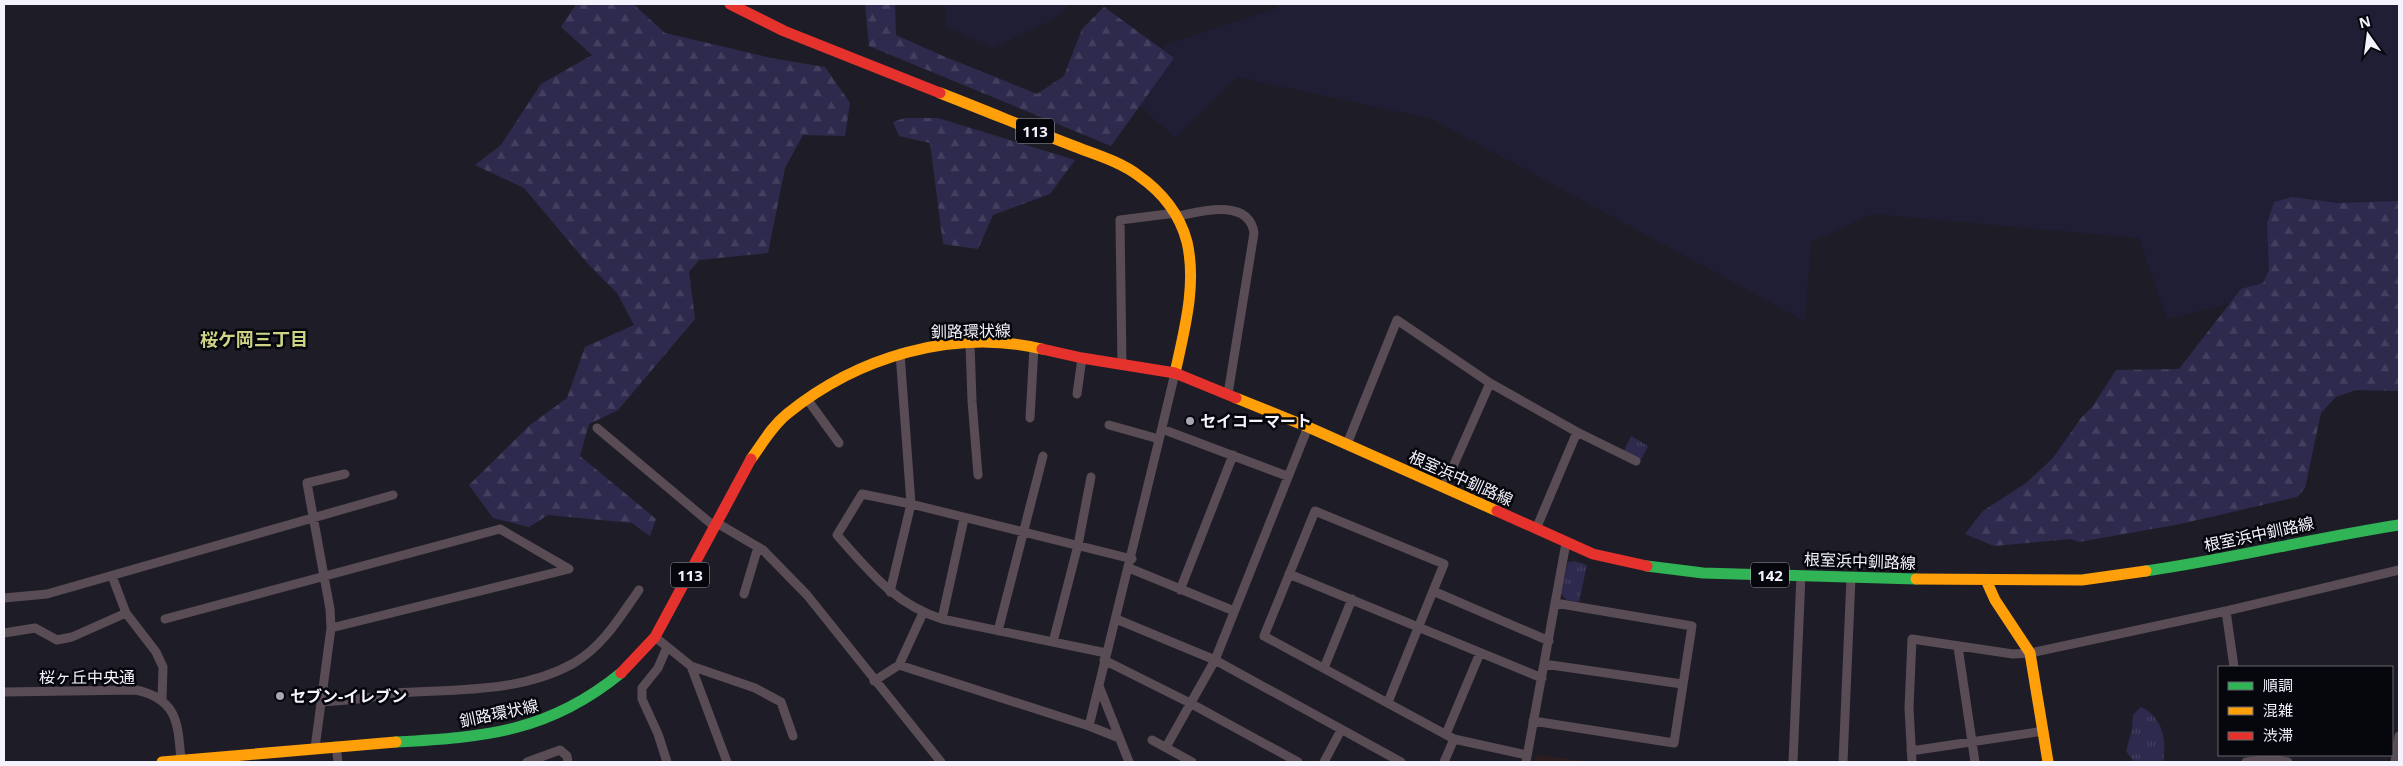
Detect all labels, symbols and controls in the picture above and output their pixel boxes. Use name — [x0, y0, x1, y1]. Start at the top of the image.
north arrow — [2343, 10, 2393, 60]
text: N — [2357, 11, 2373, 32]
road number: 113 — [1016, 118, 1054, 144]
street label: 釧路環状線 — [931, 319, 1011, 343]
district label: 桜ケ岡三丁目 — [200, 327, 308, 351]
place label: セイコーマート — [1200, 410, 1312, 432]
marker: セイコーマート — [1184, 415, 1196, 427]
street label: 根室浜中釧路線 — [1405, 445, 1517, 511]
street label: 根室浜中釧路線 — [2202, 512, 2316, 556]
street label: 根室浜中釧路線 — [1804, 548, 1916, 574]
road number: 113 — [671, 562, 709, 588]
road number: 142 — [1751, 562, 1789, 588]
street label: 桜ヶ丘中央通 — [39, 666, 135, 688]
legend — [2218, 666, 2393, 756]
text: 順調 — [2263, 675, 2293, 695]
place label: セブン-イレブン — [290, 685, 407, 707]
marker: セブン-イレブン — [274, 690, 286, 702]
street label: 釧路環状線 — [458, 694, 540, 732]
text: 混雑 — [2263, 700, 2293, 720]
text: 渋滞 — [2263, 725, 2293, 745]

